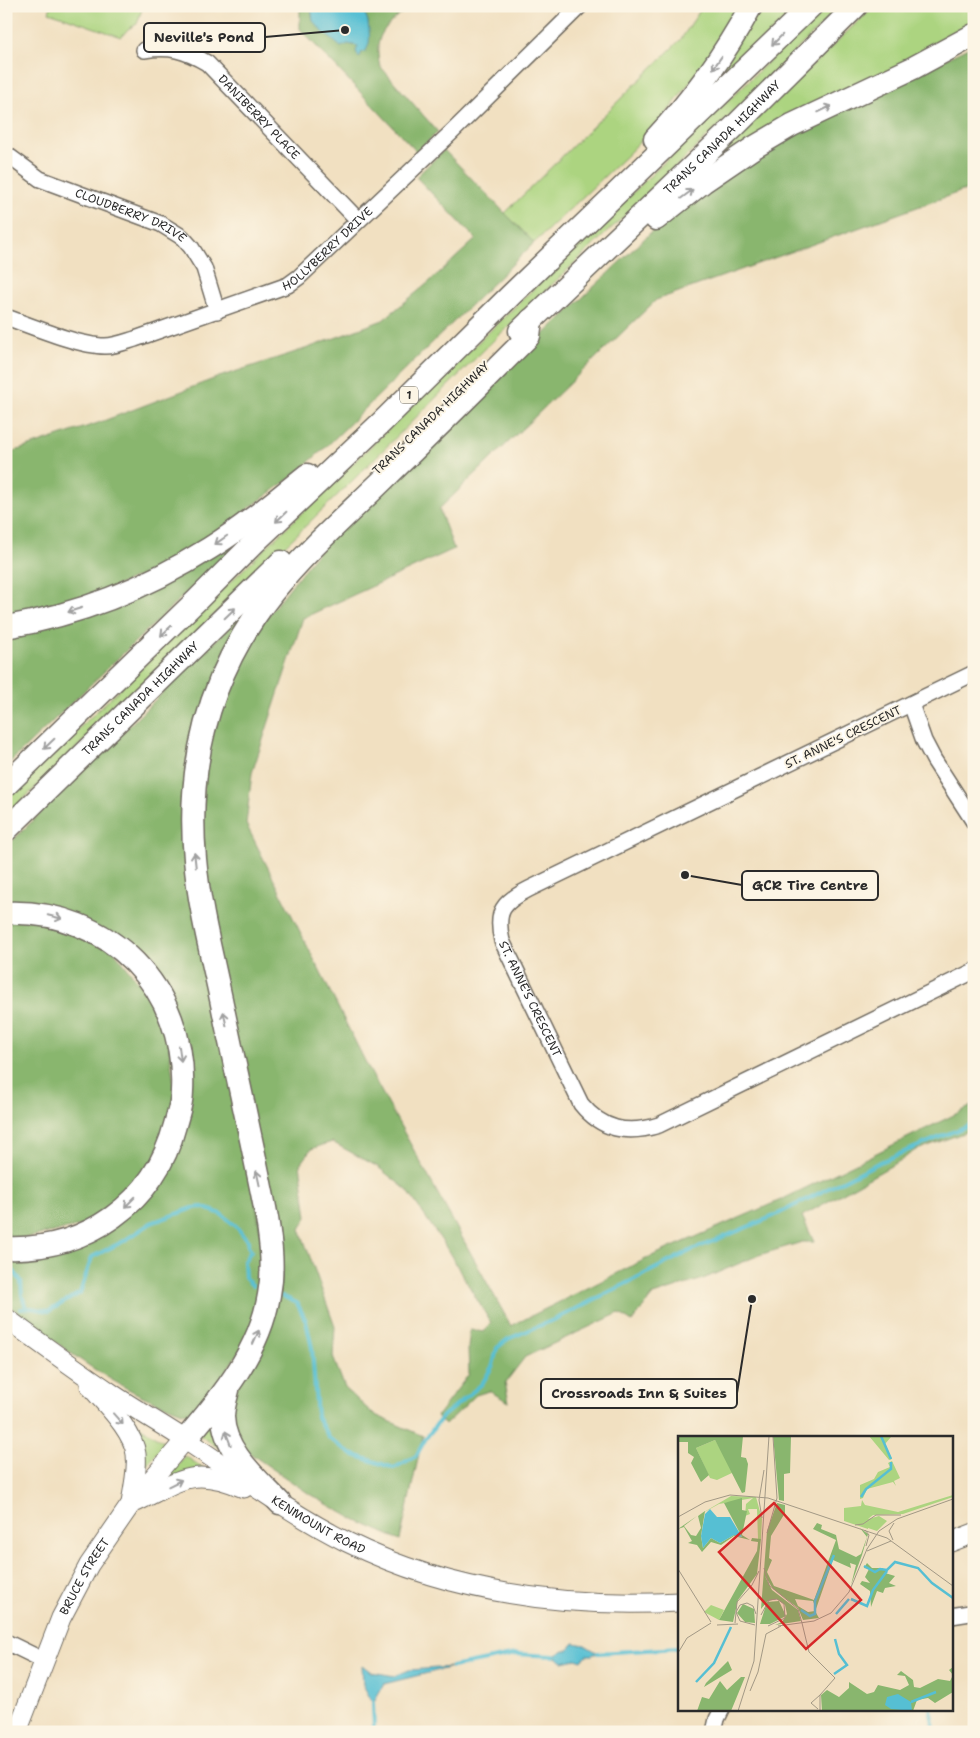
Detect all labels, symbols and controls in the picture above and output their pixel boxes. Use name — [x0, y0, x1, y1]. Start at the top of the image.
callout: Neville's Pond — [144, 23, 265, 52]
text: Neville's Pond — [154, 28, 255, 46]
one-way arrow — [771, 34, 783, 46]
one-way arrow — [712, 56, 722, 70]
street label: DANIBERRY PLACE — [215, 71, 303, 163]
street label: TRANS CANADA HIGHWAY — [660, 76, 785, 198]
one-way arrow — [817, 104, 832, 113]
street label: CLOUDBERRY DRIVE — [73, 185, 190, 245]
one-way arrow — [680, 189, 693, 200]
street label: HOLLYBERRY DRIVE — [280, 203, 376, 294]
street label: TRANS CANADA HIGHWAY — [369, 357, 494, 478]
road number: 1 — [400, 386, 418, 404]
one-way arrow — [275, 511, 288, 523]
one-way arrow — [215, 535, 229, 545]
one-way arrow — [68, 606, 84, 616]
one-way arrow — [223, 607, 236, 619]
one-way arrow — [159, 625, 172, 637]
street label: TRANS CANADA HIGHWAY — [79, 638, 203, 759]
street label: ST. ANNE'S CRESCENT — [782, 702, 904, 772]
one-way arrow — [42, 738, 55, 750]
one-way arrow — [190, 852, 200, 868]
callout: GCR Tire Centre — [742, 871, 878, 900]
text: GCR Tire Centre — [752, 876, 868, 894]
one-way arrow — [46, 913, 62, 922]
street label: ST. ANNE'S CRESCENT — [495, 938, 565, 1060]
one-way arrow — [220, 1012, 229, 1028]
one-way arrow — [175, 1045, 185, 1061]
one-way arrow — [253, 1171, 263, 1187]
one-way arrow — [124, 1196, 136, 1208]
one-way arrow — [251, 1330, 261, 1345]
callout: Crossroads Inn & Suites — [541, 1379, 737, 1408]
text: Crossroads Inn & Suites — [551, 1384, 727, 1402]
one-way arrow — [112, 1413, 123, 1426]
one-way arrow — [223, 1430, 232, 1446]
inset map — [678, 1436, 952, 1710]
one-way arrow — [167, 1478, 182, 1488]
street label: KENMOUNT ROAD — [268, 1492, 368, 1558]
street label: BRUCE STREET — [56, 1534, 114, 1618]

